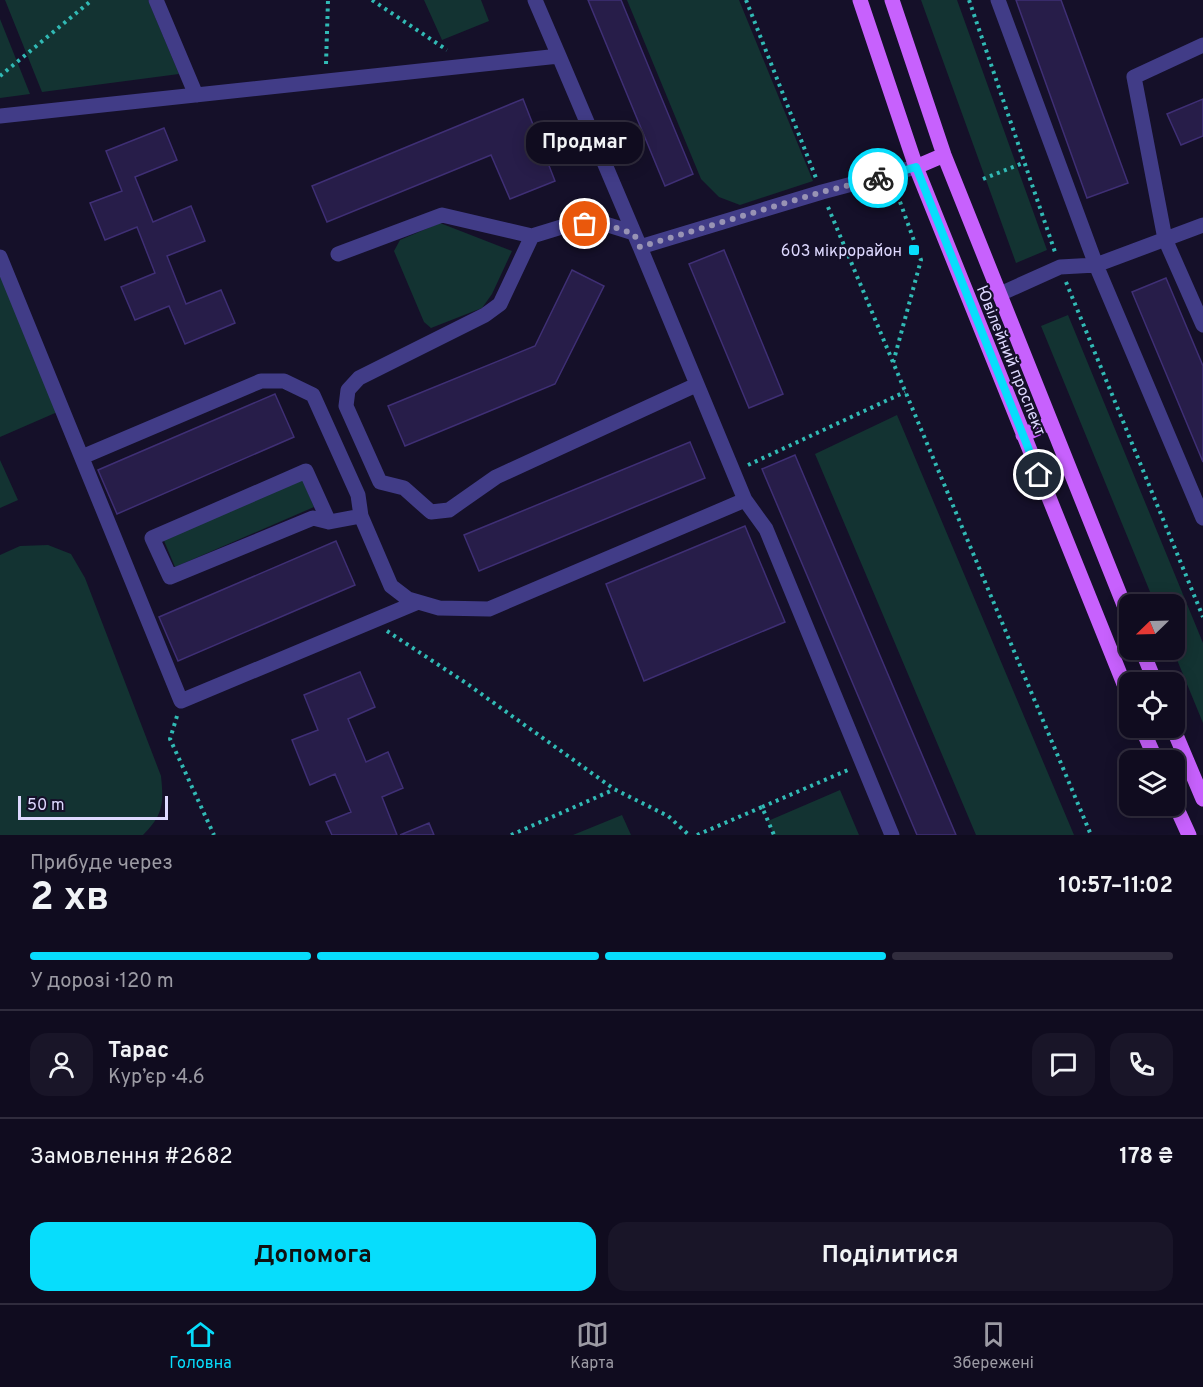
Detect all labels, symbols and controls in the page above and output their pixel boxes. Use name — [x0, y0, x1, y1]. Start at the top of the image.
callout: Продмаг — [526, 122, 644, 164]
text: Продмаг — [542, 130, 627, 156]
courier — [848, 148, 908, 208]
icon: bike — [862, 162, 895, 195]
pin — [559, 198, 610, 249]
icon: bag — [568, 207, 601, 240]
place label: 603 мікрорайон — [781, 242, 902, 262]
marker: 603 мікрорайон — [907, 243, 921, 257]
street label: Ювілейний проспект — [971, 283, 1049, 439]
pin — [1013, 449, 1064, 500]
icon: home — [1022, 458, 1055, 491]
north arrow — [1119, 594, 1185, 660]
map controls — [1119, 594, 1185, 816]
button: locate — [1119, 672, 1185, 738]
button: layers — [1119, 750, 1185, 816]
scale bar — [18, 793, 168, 820]
text: 50 m — [27, 796, 65, 816]
text: Прибуде через — [30, 851, 173, 877]
text: 10:57–11:02 — [1058, 873, 1173, 900]
text: 2 хв — [30, 875, 109, 924]
text: У дорозі · 120 m — [30, 969, 174, 995]
button: person — [30, 1033, 93, 1096]
button: chat — [1032, 1033, 1095, 1096]
button: phone — [1110, 1033, 1173, 1096]
text: Тарас — [108, 1038, 169, 1065]
text: Кур’єр · 4.6 — [108, 1065, 205, 1091]
text: Замовлення #2682 — [30, 1144, 233, 1171]
text: 178 ₴ — [1119, 1144, 1173, 1171]
button: Допомога — [30, 1222, 596, 1291]
button: Поділитися — [608, 1222, 1173, 1291]
tab: Головна — [169, 1318, 232, 1374]
tab: Карта — [570, 1318, 614, 1374]
tab: Збережені — [953, 1318, 1034, 1374]

